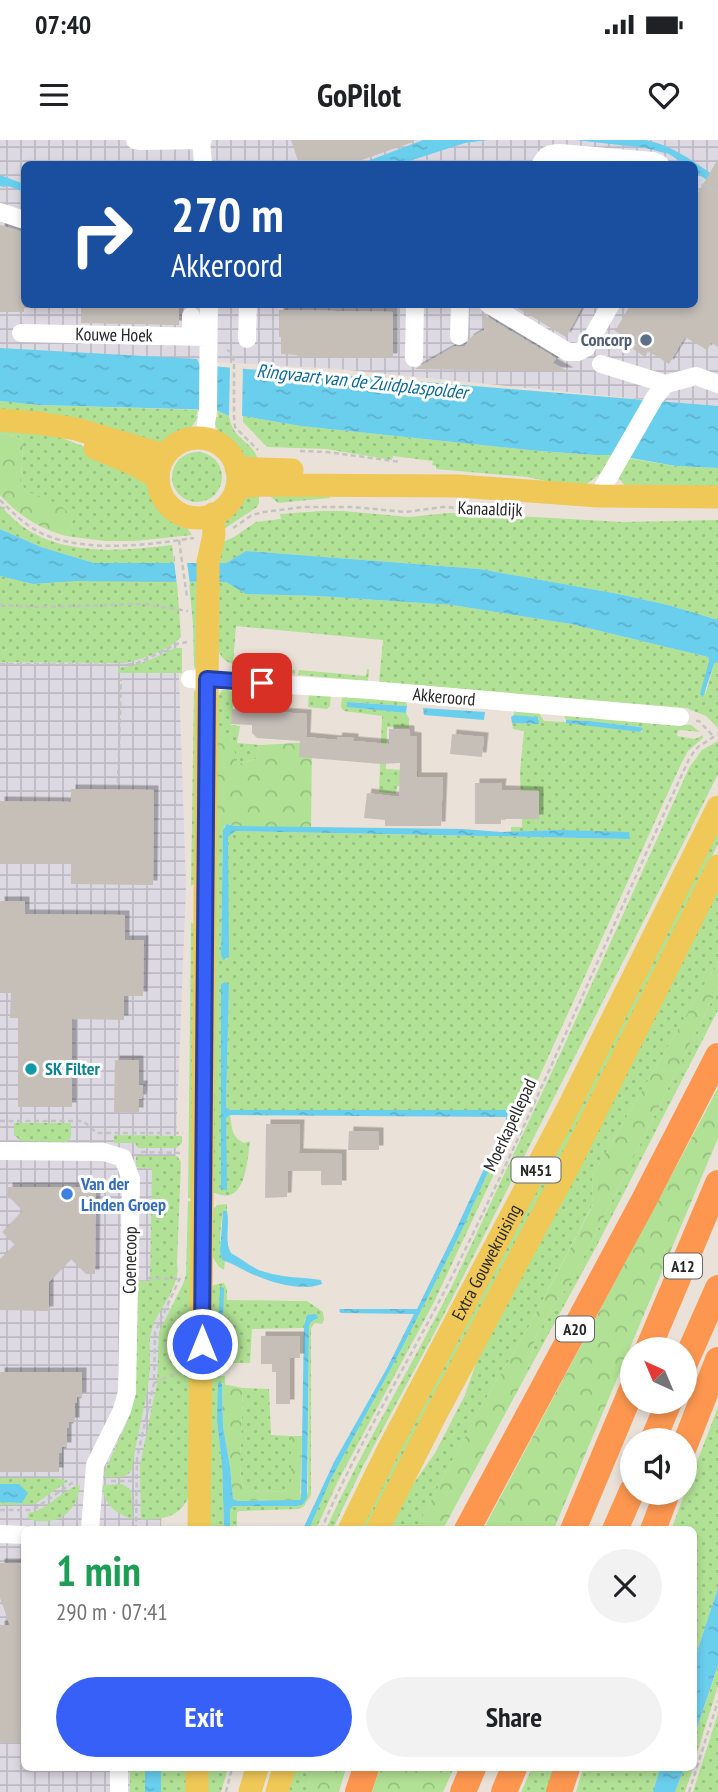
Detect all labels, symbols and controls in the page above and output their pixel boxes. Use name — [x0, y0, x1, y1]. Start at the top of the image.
text: 07:40 — [35, 8, 91, 41]
text: GoPilot — [317, 74, 401, 116]
icon: menu — [35, 76, 73, 114]
icon: heart — [645, 76, 683, 114]
text: 270 m — [171, 182, 284, 246]
icon: right — [56, 189, 147, 280]
text: Akkeroord — [171, 244, 283, 286]
street label: Kouwe Hoek — [75, 322, 153, 347]
place label: Concorp — [581, 328, 632, 351]
marker: Concorp — [638, 332, 654, 348]
water label: Ringvaart van de Zuidplaspolder — [255, 358, 471, 404]
street label: Kanaaldijk — [457, 496, 523, 521]
pin — [232, 653, 292, 713]
icon: arrive — [243, 664, 281, 702]
street label: Akkeroord — [412, 682, 476, 711]
place label: SK Filter — [45, 1057, 100, 1080]
marker: SK Filter — [23, 1061, 39, 1077]
street label: Moerkapellepad — [478, 1075, 541, 1175]
road number: N451 — [512, 1158, 560, 1182]
place label: Van der Linden Groep — [80, 1172, 166, 1216]
marker: Van der Linden Groep — [59, 1186, 75, 1202]
street label: Extra Gouwekruising — [446, 1200, 526, 1324]
street label: Coenecoop — [117, 1226, 142, 1294]
road number: A12 — [664, 1254, 702, 1278]
position arrow — [165, 1307, 239, 1381]
road number: A20 — [556, 1316, 594, 1342]
north arrow — [620, 1337, 696, 1414]
map controls — [620, 1337, 697, 1505]
button: sound — [620, 1428, 697, 1505]
text: 1 min — [56, 1543, 141, 1598]
button: close — [588, 1549, 662, 1623]
text: 290 m · 07:41 — [56, 1597, 168, 1626]
button: Exit — [56, 1677, 352, 1757]
button: Share — [366, 1677, 662, 1757]

